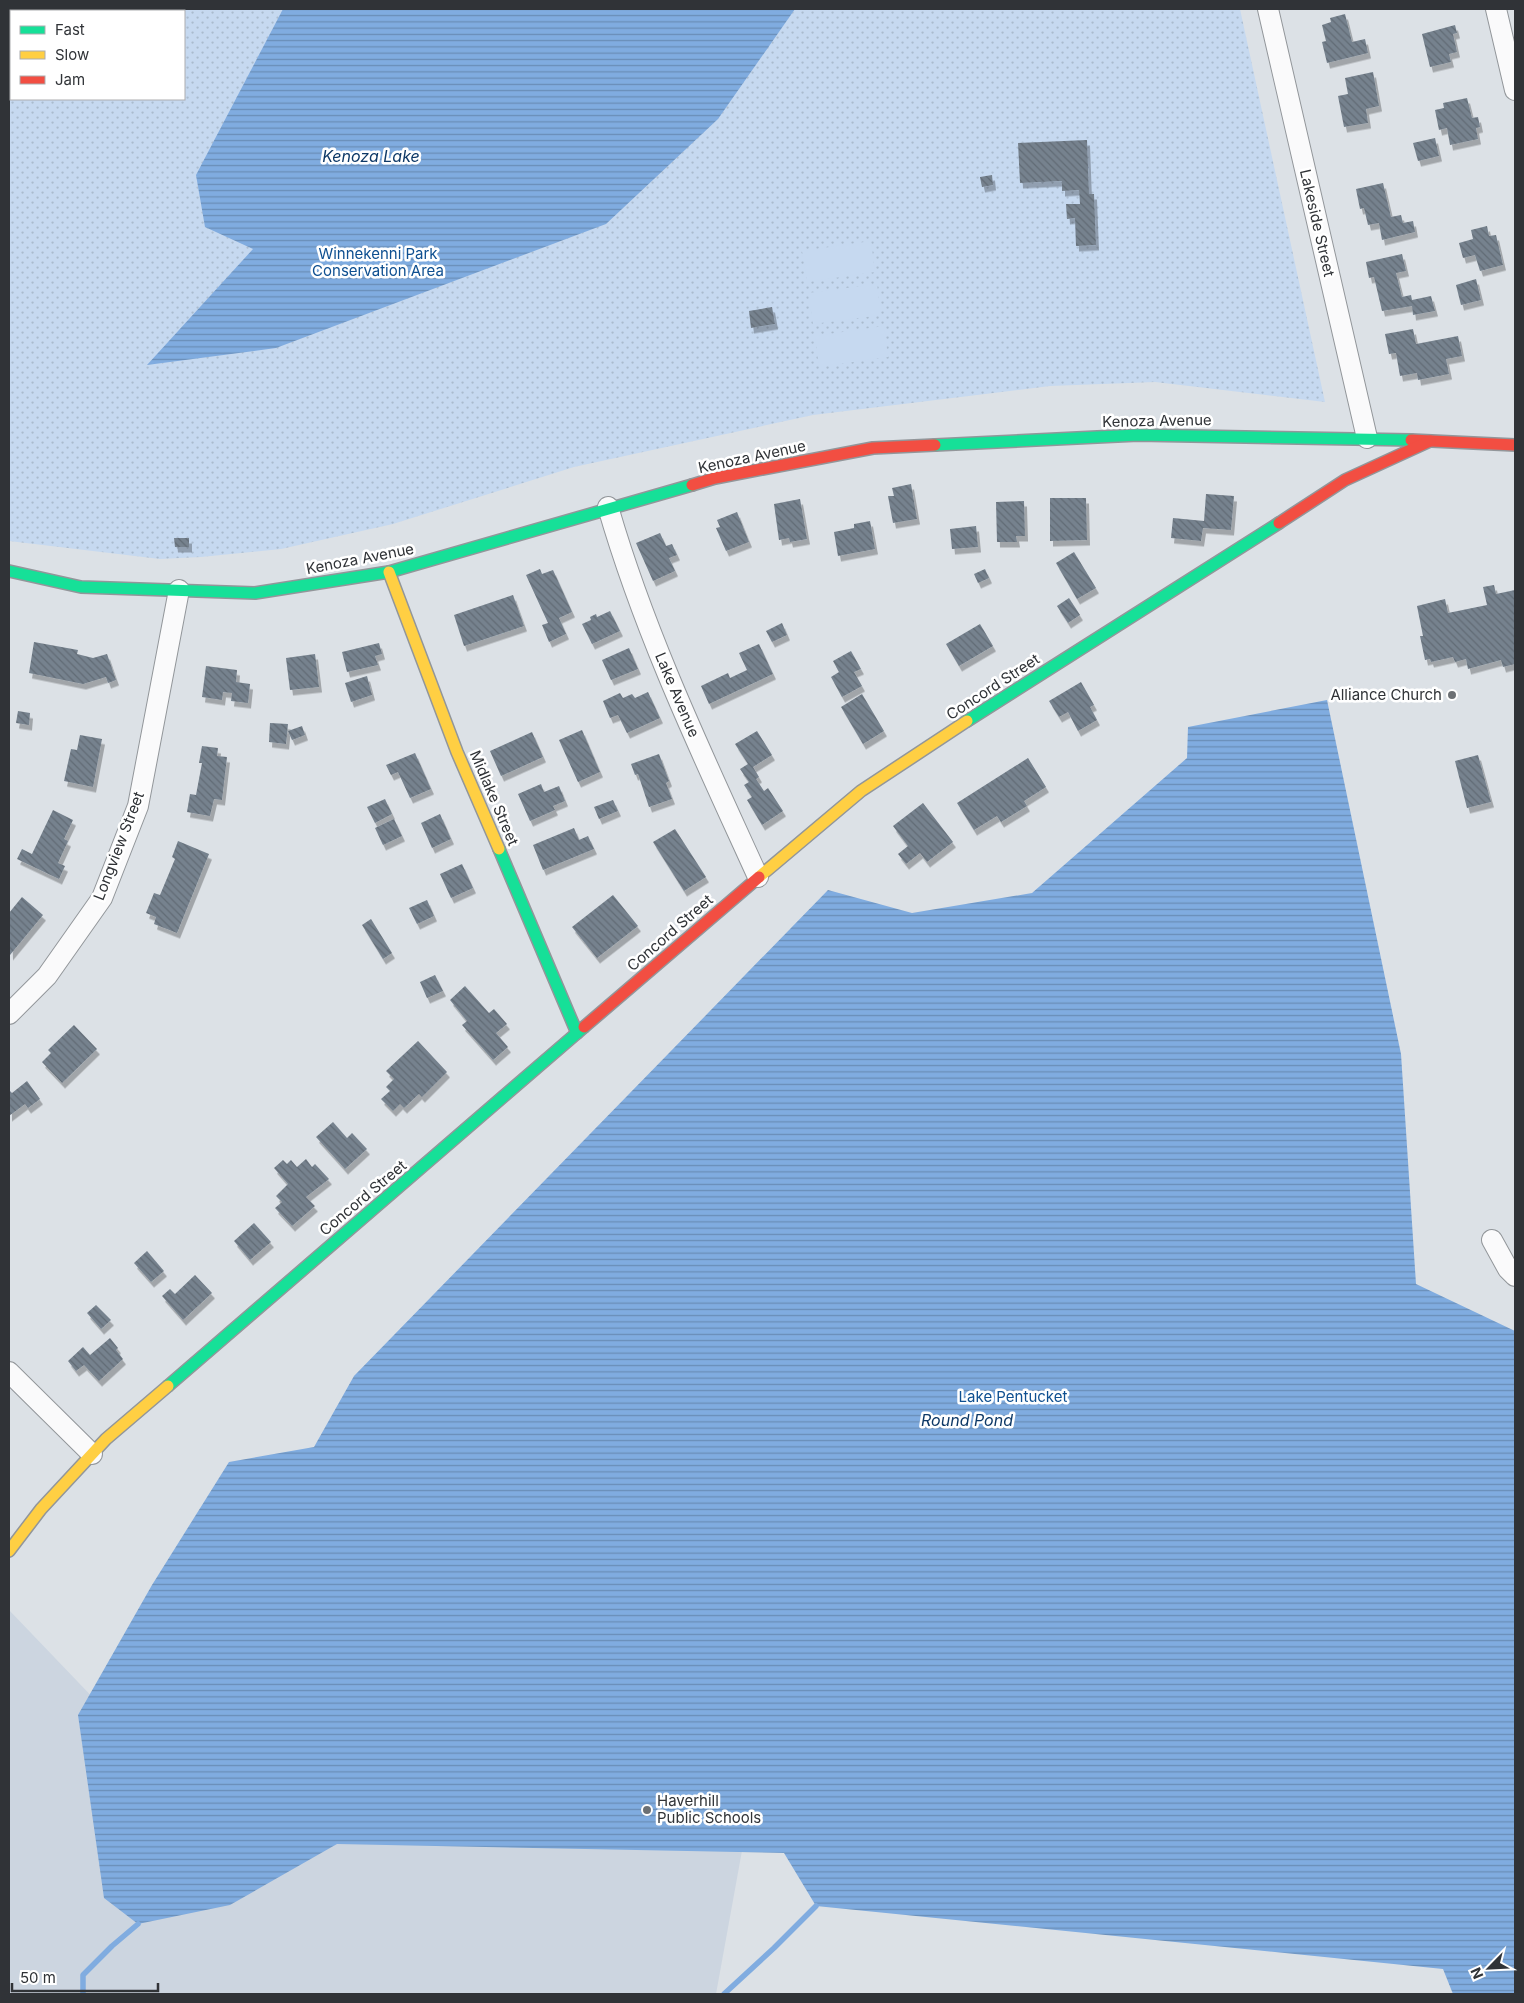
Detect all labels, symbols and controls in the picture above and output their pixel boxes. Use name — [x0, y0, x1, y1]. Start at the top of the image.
legend — [10, 10, 185, 100]
text: Fast — [55, 20, 85, 39]
text: Slow — [55, 45, 89, 64]
text: Jam — [55, 70, 85, 89]
water label: Kenoza Lake — [322, 146, 420, 166]
street label: Lakeside Street — [1296, 167, 1339, 278]
park label: Winnekenni Park Conservation Area — [312, 244, 444, 280]
street label: Kenoza Avenue — [1102, 410, 1212, 431]
street label: Kenoza Avenue — [696, 436, 807, 477]
street label: Kenoza Avenue — [304, 539, 415, 578]
street label: Lake Avenue — [651, 649, 704, 740]
street label: Concord Street — [942, 649, 1043, 724]
place label: Alliance Church — [1330, 685, 1442, 704]
marker: Alliance Church — [1446, 689, 1458, 701]
street label: Midlake Street — [466, 747, 523, 848]
street label: Longview Street — [89, 789, 148, 903]
street label: Concord Street — [623, 890, 717, 975]
street label: Concord Street — [315, 1156, 410, 1239]
park label: Lake Pentucket — [959, 1387, 1067, 1406]
water label: Round Pond — [921, 1410, 1013, 1430]
place label: Haverhill Public Schools — [657, 1791, 761, 1827]
marker: Haverhill Public Schools — [641, 1804, 653, 1816]
north arrow — [1464, 1943, 1514, 1993]
scale bar — [12, 1960, 159, 1992]
text: N — [1467, 1965, 1487, 1982]
text: 50 m — [20, 1968, 56, 1987]

